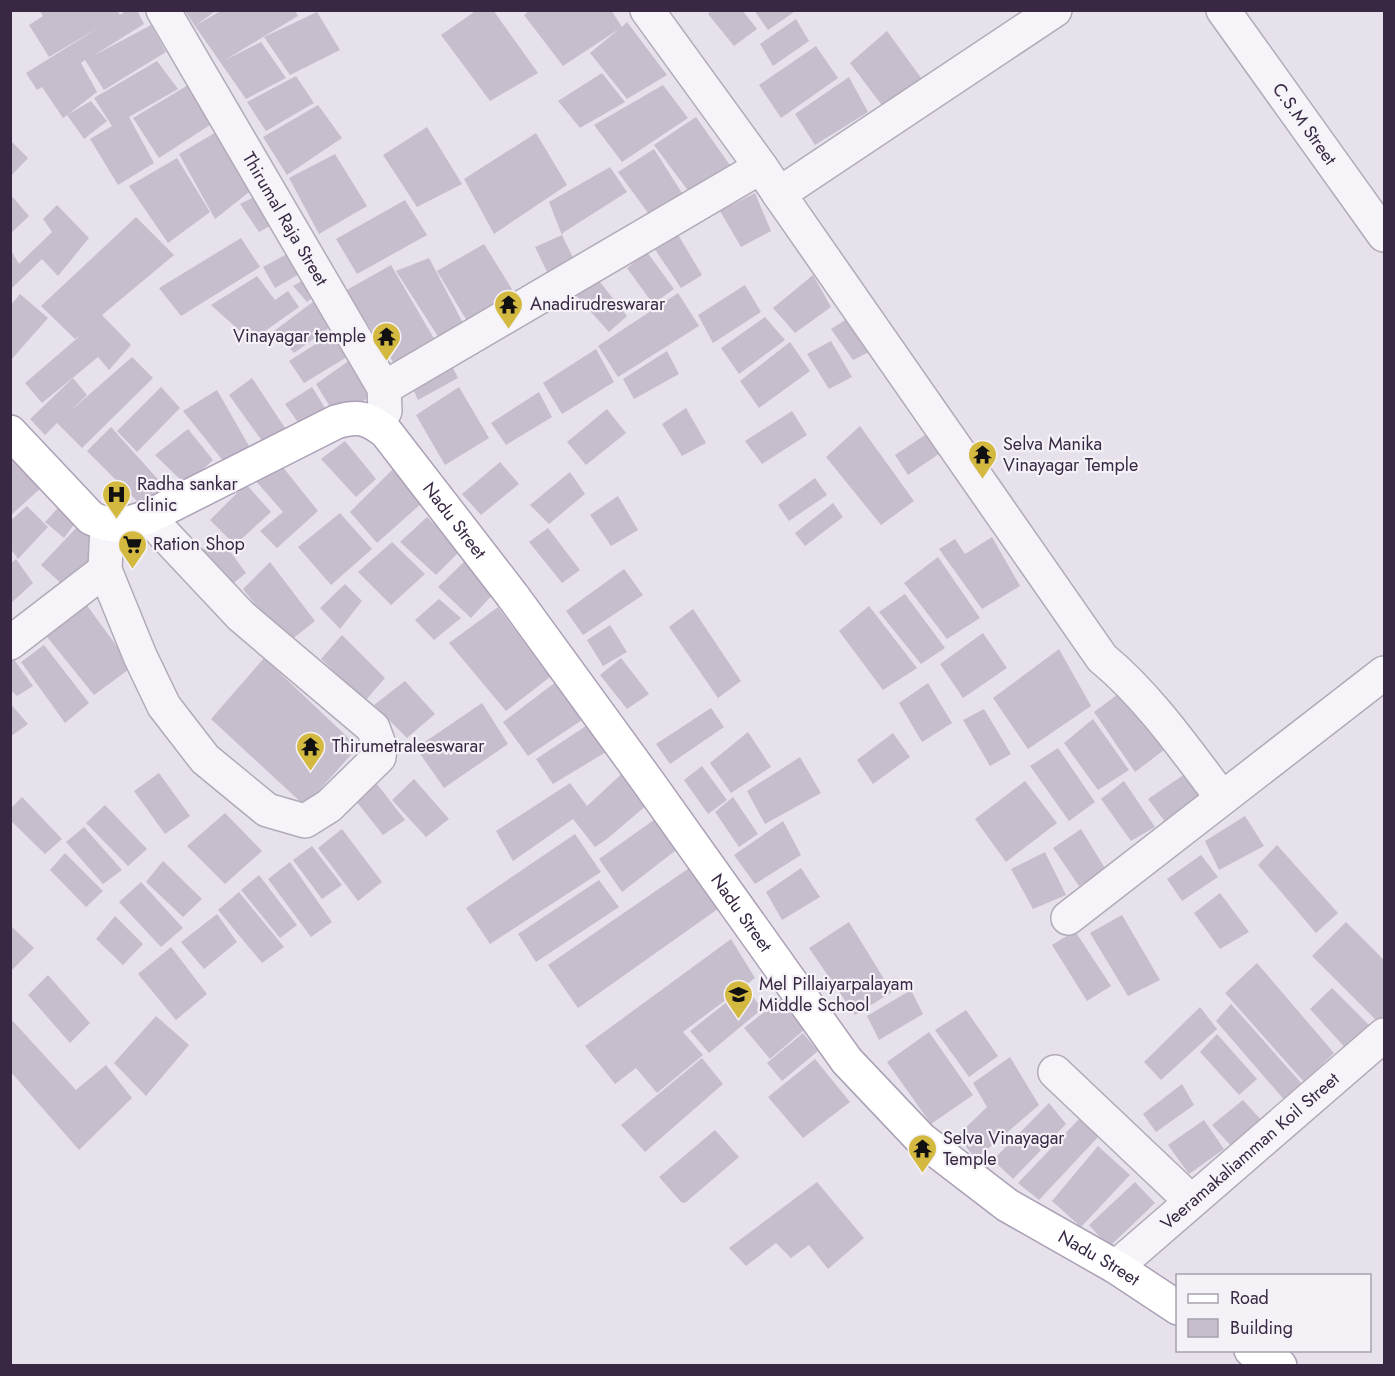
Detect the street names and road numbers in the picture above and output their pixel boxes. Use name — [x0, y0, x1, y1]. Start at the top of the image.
street label: C.S.M Street — [1266, 77, 1343, 171]
street label: Thirumal Raja Street — [236, 147, 335, 291]
street label: Nadu Street — [416, 477, 493, 565]
street label: Nadu Street — [704, 868, 779, 958]
street label: Veeramakaliamman Koil Street — [1155, 1066, 1345, 1236]
street label: Nadu Street — [1053, 1224, 1145, 1293]

